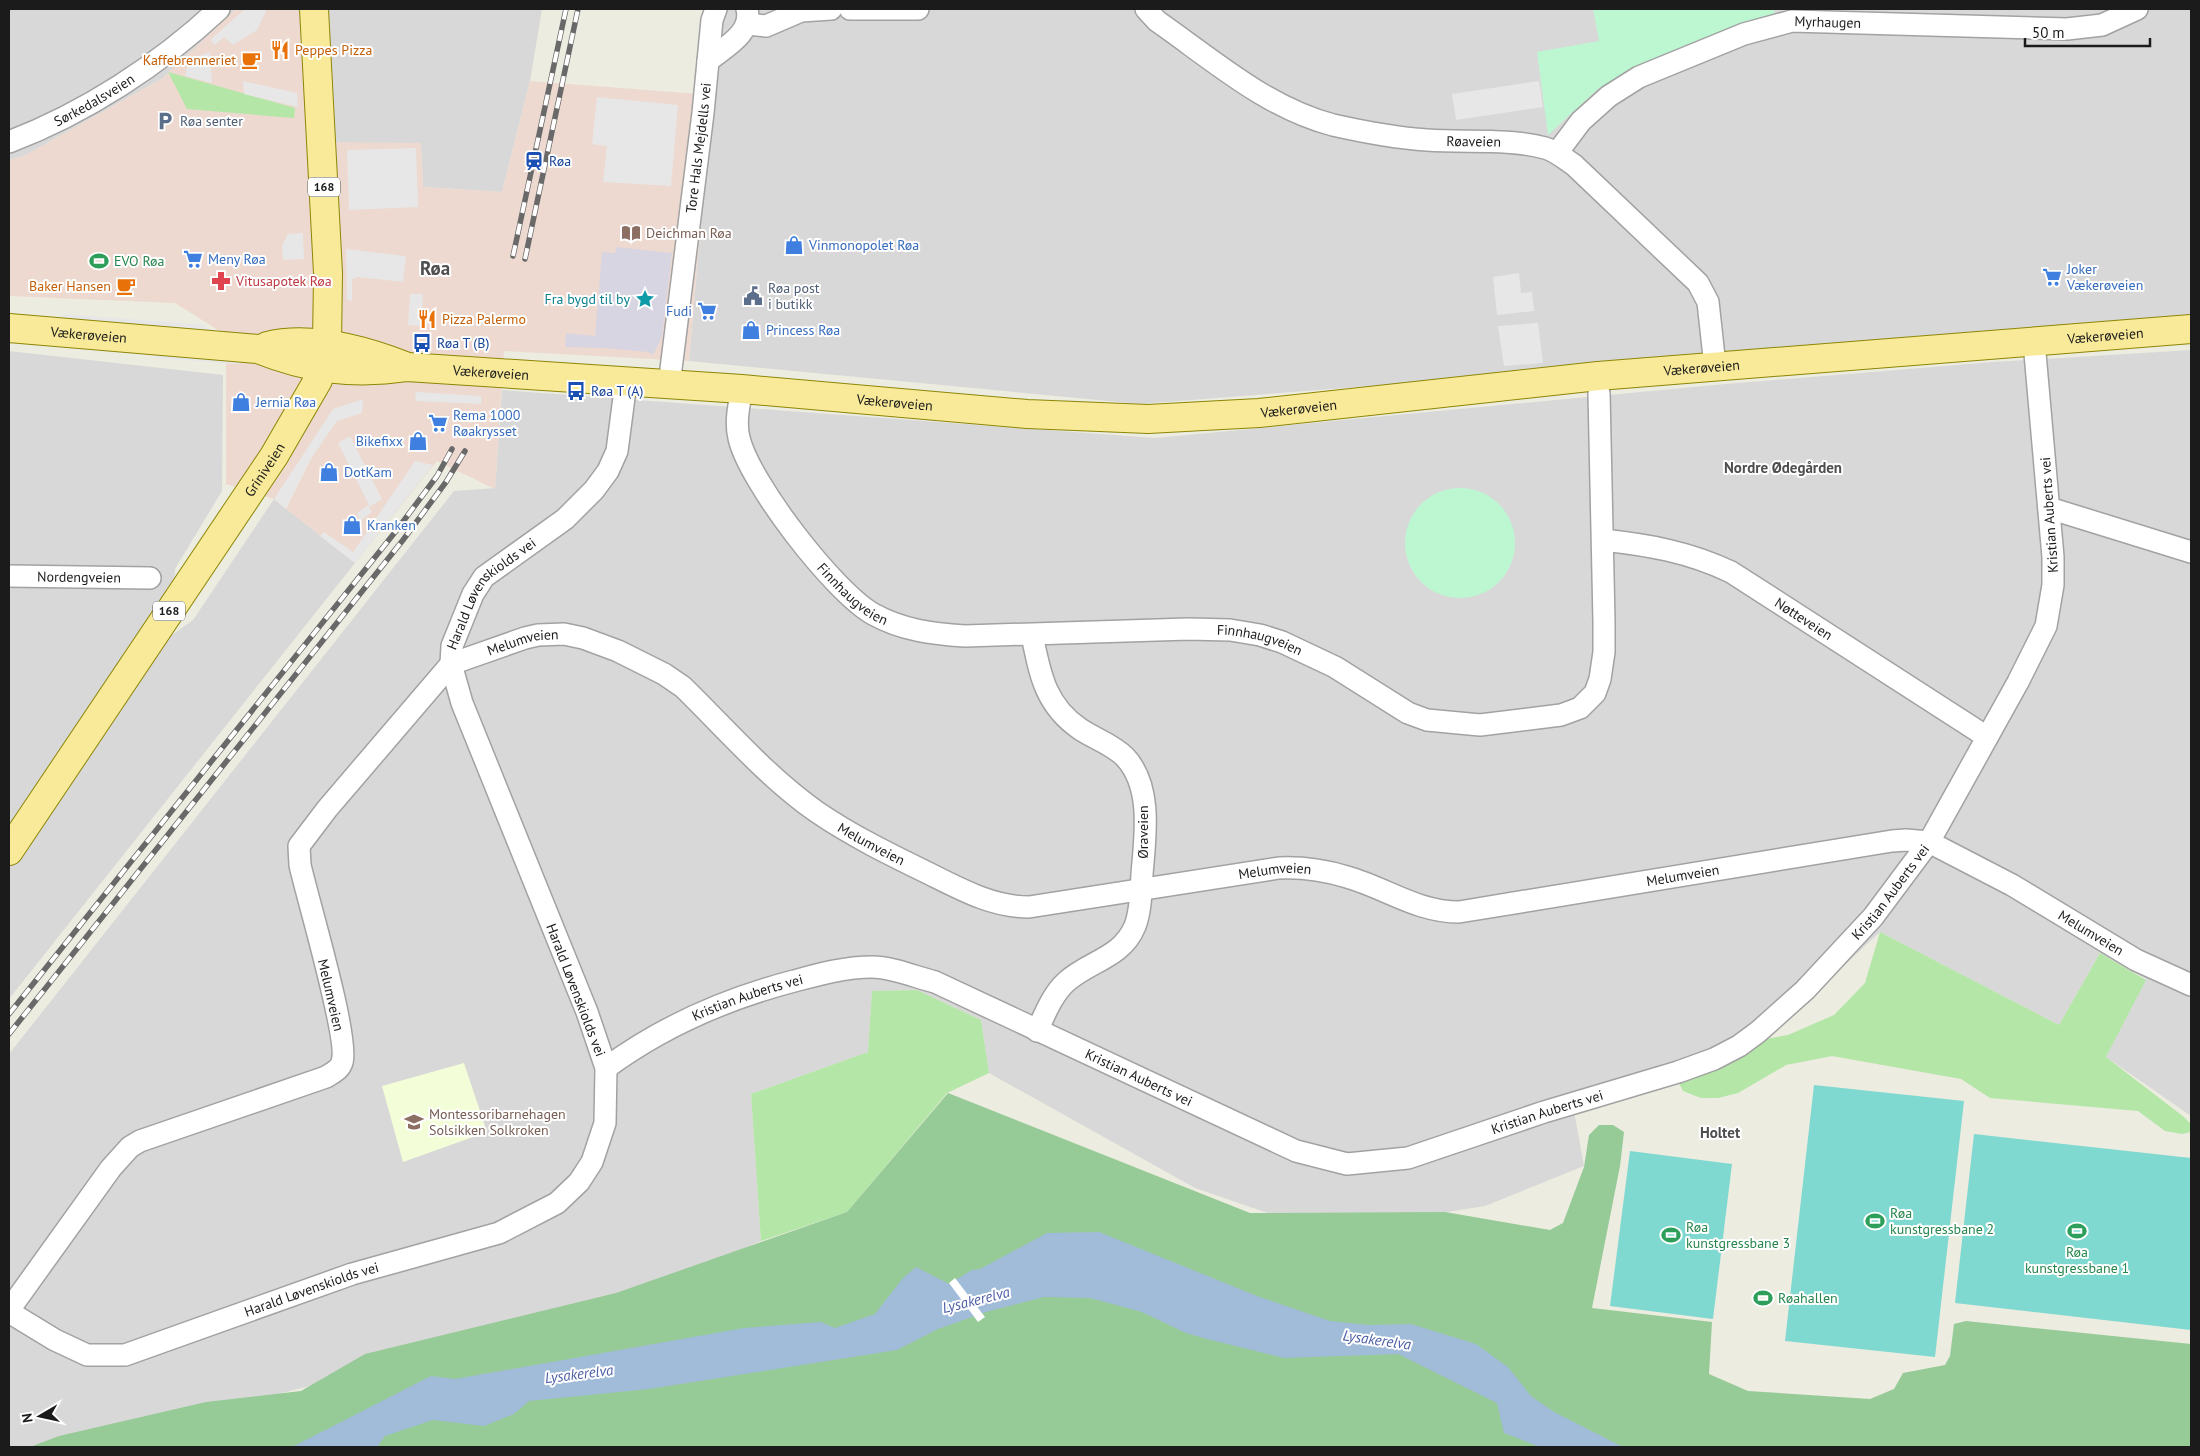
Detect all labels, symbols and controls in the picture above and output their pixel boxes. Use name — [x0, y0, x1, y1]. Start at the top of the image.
street label: Myrhaugen — [1794, 12, 1861, 32]
scale bar — [2025, 15, 2150, 47]
text: 50 m — [2032, 23, 2065, 42]
restaurant icon: Peppes Pizza — [269, 39, 291, 61]
place label: Peppes Pizza — [295, 41, 372, 59]
cafe icon: Kaffebrenneriet — [240, 49, 262, 71]
place label: Kaffebrenneriet — [143, 51, 236, 69]
street label: Sørkedalsveien — [51, 70, 138, 130]
street label: Tore Hals Mejdells vei — [682, 82, 715, 214]
parking icon: Røa senter — [154, 110, 176, 132]
place label: Røa senter — [180, 112, 243, 130]
street label: Røaveien — [1446, 132, 1501, 151]
station icon: Røa — [523, 150, 545, 172]
place label: Røa — [549, 152, 571, 170]
road number: 168 — [308, 178, 340, 196]
library icon: Deichman Røa — [620, 222, 642, 244]
place label: Deichman Røa — [646, 224, 732, 242]
shop icon: Vinmonopolet Røa — [783, 234, 805, 256]
place label: Vinmonopolet Røa — [808, 236, 919, 254]
supermarket icon: Meny Røa — [182, 248, 204, 270]
sports icon: EVO Røa — [88, 250, 110, 272]
place label: Meny Røa — [208, 250, 266, 268]
place label: EVO Røa — [114, 252, 165, 270]
district label: Røa — [420, 256, 450, 280]
place label: Joker Vækerøveien — [2066, 260, 2143, 294]
supermarket icon: Joker Vækerøveien — [2041, 266, 2063, 288]
pharmacy icon: Vitusapotek Røa — [210, 270, 232, 292]
place label: Vitusapotek Røa — [235, 272, 332, 290]
cafe icon: Baker Hansen — [115, 275, 137, 297]
place label: Baker Hansen — [29, 277, 111, 295]
place label: Røa post i butikk — [768, 279, 820, 313]
public building icon: Røa post i butikk — [742, 285, 764, 307]
place icon: Fra bygd til by — [634, 288, 656, 310]
place label: Fra bygd til by — [545, 290, 630, 308]
supermarket icon: Fudi — [696, 300, 718, 322]
place label: Fudi — [666, 302, 692, 320]
restaurant icon: Pizza Palermo — [416, 308, 438, 330]
place label: Pizza Palermo — [442, 310, 526, 328]
shop icon: Princess Røa — [740, 319, 762, 341]
place label: Princess Røa — [766, 321, 840, 339]
street label: Vækerøveien — [49, 322, 128, 347]
street label: Vækerøveien — [2066, 324, 2144, 348]
bus stop icon: Røa T (B) — [411, 332, 433, 354]
place label: Røa T (B) — [437, 334, 489, 352]
street label: Vækerøveien — [1662, 356, 1741, 380]
street label: Vækerøveien — [451, 361, 530, 384]
bus stop icon: Røa T (A) — [565, 380, 587, 402]
place label: Røa T (A) — [591, 382, 643, 400]
street label: Vækerøveien — [855, 390, 934, 415]
shop icon: Jernia Røa — [230, 391, 252, 413]
place label: Jernia Røa — [255, 393, 316, 411]
street label: Vækerøveien — [1259, 396, 1338, 422]
place label: Rema 1000 Røakrysset — [453, 406, 521, 440]
supermarket icon: Rema 1000 Røakrysset — [427, 412, 449, 434]
shop icon: Bikefixx — [407, 430, 429, 452]
place label: Bikefixx — [356, 432, 403, 450]
street label: Griniveien — [240, 440, 289, 500]
street label: Kristian Auberts vei — [2036, 456, 2062, 574]
district label: Nordre Ødegården — [1724, 458, 1842, 477]
shop icon: DotKam — [318, 461, 340, 483]
place label: DotKam — [344, 463, 392, 481]
shop icon: Kranken — [341, 514, 363, 536]
place label: Kranken — [367, 516, 416, 534]
street label: Harald Løvenskiolds vei — [442, 534, 539, 652]
street label: Finnhaugveien — [813, 559, 891, 629]
street label: Nordengveien — [37, 567, 121, 587]
street label: Nøtteveien — [1771, 594, 1836, 644]
road number: 168 — [153, 602, 185, 620]
street label: Finnhaugveien — [1217, 621, 1305, 659]
street label: Melumveien — [485, 625, 559, 660]
street label: Øraveien — [1134, 805, 1152, 859]
street label: Melumveien — [835, 819, 908, 869]
street label: Kristian Auberts vei — [1847, 841, 1933, 943]
street label: Melumveien — [1237, 859, 1312, 883]
street label: Melumveien — [1645, 860, 1720, 890]
street label: Melumveien — [2055, 906, 2127, 960]
street label: Harald Løvenskiolds vei — [542, 921, 610, 1059]
street label: Melumveien — [314, 957, 348, 1033]
street label: Kristian Auberts vei — [689, 970, 805, 1025]
street label: Kristian Auberts vei — [1082, 1045, 1195, 1110]
street label: Kristian Auberts vei — [1489, 1086, 1605, 1138]
place label: Montessoribarnehagen Solsikken Solkroken — [429, 1105, 566, 1139]
school or university icon: Montessoribarnehagen Solsikken Solkroken — [403, 1111, 425, 1133]
district label: Holtet — [1700, 1123, 1741, 1142]
place label: Røa kunstgressbane 2 — [1890, 1204, 1994, 1238]
sports icon: Røa kunstgressbane 2 — [1864, 1210, 1886, 1232]
place label: Røa kunstgressbane 3 — [1686, 1218, 1790, 1252]
sports icon: Røa kunstgressbane 1 — [2066, 1220, 2088, 1242]
sports icon: Røa kunstgressbane 3 — [1660, 1224, 1682, 1246]
place label: Røa kunstgressbane 1 — [2025, 1243, 2129, 1277]
street label: Harald Løvenskiolds vei — [242, 1258, 381, 1321]
water label: Lysakerelva — [940, 1282, 1012, 1317]
sports icon: Røahallen — [1752, 1287, 1774, 1309]
place label: Røahallen — [1778, 1289, 1838, 1307]
water label: Lysakerelva — [1342, 1325, 1413, 1354]
water label: Lysakerelva — [544, 1360, 615, 1387]
north arrow — [15, 1391, 65, 1441]
text: N — [18, 1412, 37, 1424]

